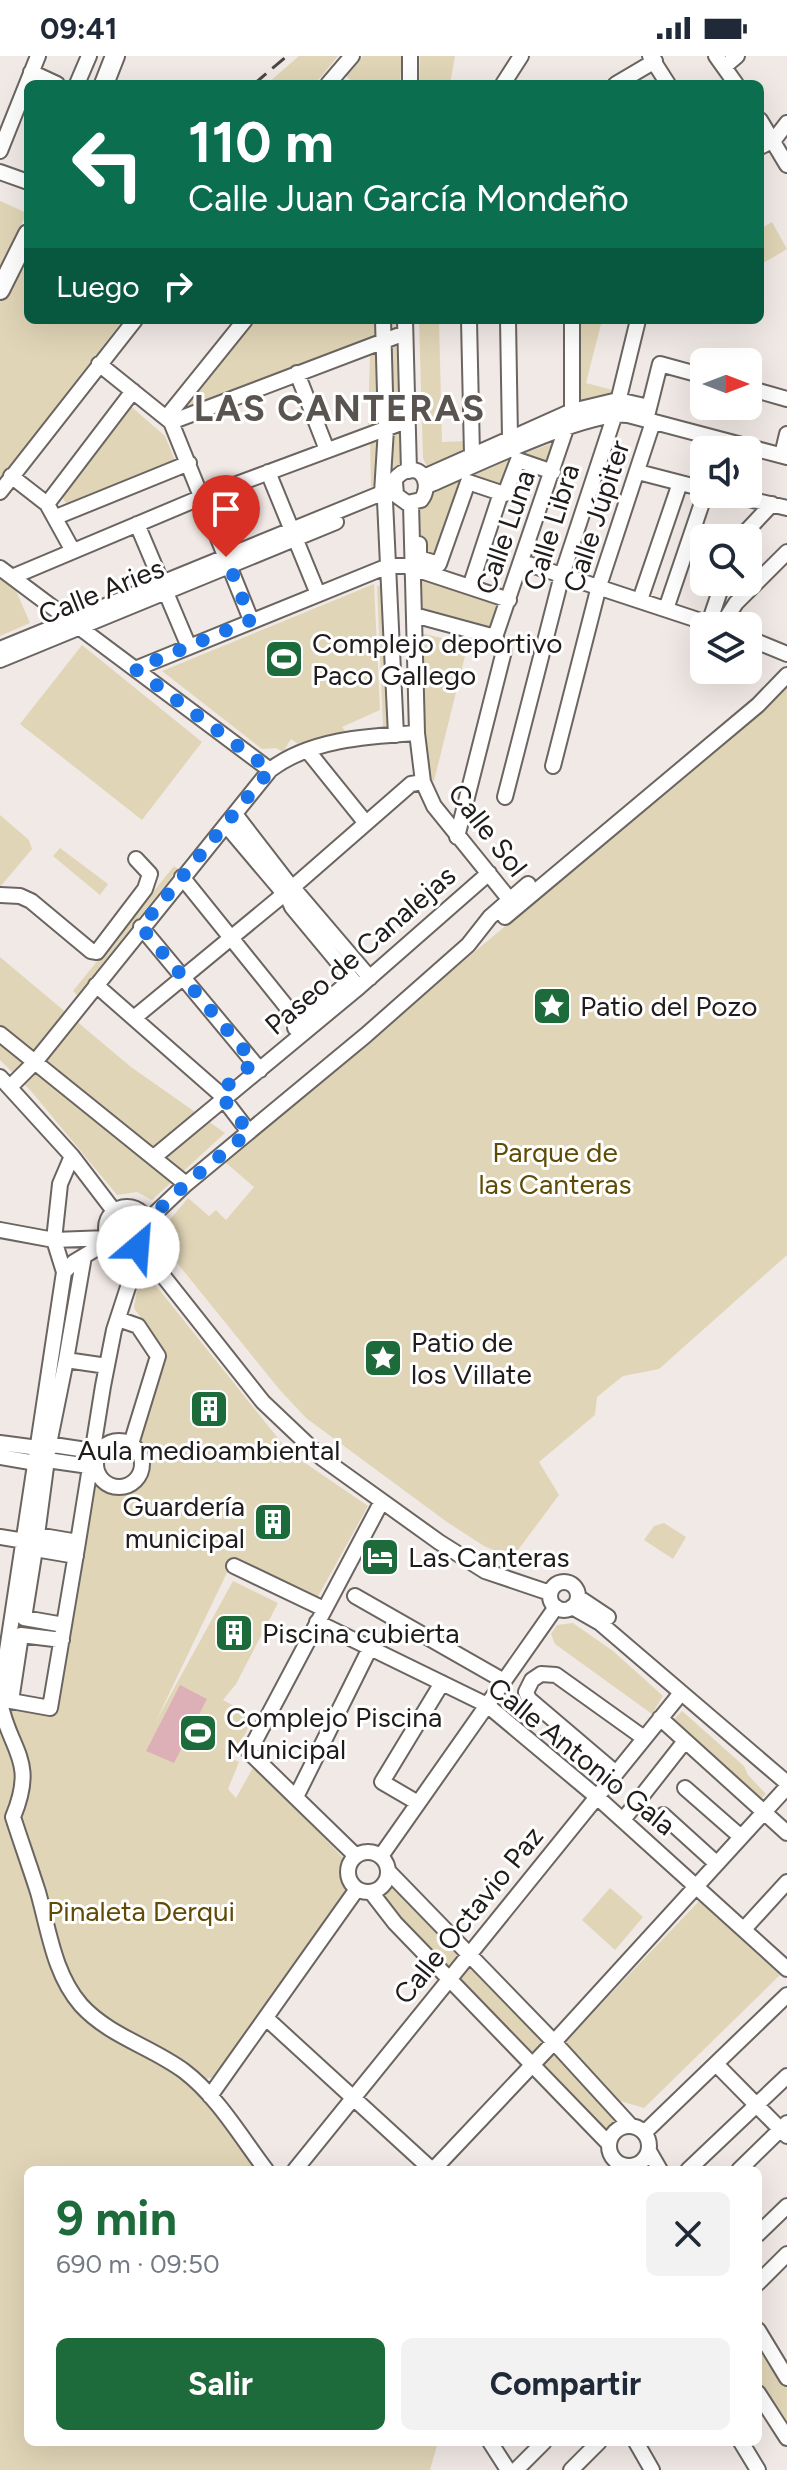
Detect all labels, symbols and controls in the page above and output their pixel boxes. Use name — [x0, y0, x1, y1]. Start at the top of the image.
text: 09:41 — [40, 10, 118, 47]
text: 110 m — [188, 109, 334, 176]
icon: left — [56, 112, 160, 216]
text: Calle Juan García Mondeño — [188, 177, 629, 220]
icon: right — [156, 264, 200, 308]
text: Luego — [56, 268, 140, 305]
north arrow — [690, 348, 762, 420]
map controls — [690, 348, 762, 684]
district label: LAS CANTERAS — [194, 387, 486, 430]
street label: Calle Júpiter — [556, 435, 637, 596]
button: sound — [690, 436, 762, 508]
street label: Calle Libra — [516, 460, 586, 594]
street label: Calle Luna — [468, 465, 542, 599]
pin — [192, 475, 260, 557]
icon: arrive — [204, 487, 248, 531]
button: search — [690, 524, 762, 596]
street label: Calle Aries — [33, 550, 169, 632]
button: layers — [690, 612, 762, 684]
place label: Complejo deportivo Paco Gallego — [312, 626, 562, 692]
sports icon: Complejo deportivo Paco Gallego — [263, 638, 305, 680]
street label: Calle Sol — [441, 777, 535, 883]
street label: Paseo de Canalejas — [258, 858, 462, 1042]
place icon: Patio del Pozo — [531, 985, 573, 1027]
place label: Patio del Pozo — [580, 989, 757, 1023]
park label: Parque de las Canteras — [478, 1135, 632, 1201]
position arrow — [96, 1205, 180, 1289]
place label: Patio de los Villate — [411, 1325, 532, 1391]
place icon: Patio de los Villate — [362, 1337, 404, 1379]
building icon: Aula medioambiental — [188, 1388, 230, 1430]
place label: Aula medioambiental — [77, 1433, 341, 1467]
place label: Guardería municipal — [122, 1489, 245, 1555]
building icon: Guardería municipal — [252, 1501, 294, 1543]
hotel icon: Las Canteras — [359, 1536, 401, 1578]
place label: Las Canteras — [408, 1540, 570, 1574]
building icon: Piscina cubierta — [213, 1612, 255, 1654]
place label: Piscina cubierta — [262, 1616, 459, 1650]
street label: Calle Antonio Gala — [481, 1670, 683, 1842]
place label: Complejo Piscina Municipal — [226, 1700, 442, 1766]
sports icon: Complejo Piscina Municipal — [177, 1712, 219, 1754]
street label: Calle Octavio Paz — [386, 1819, 550, 2011]
park label: Pinaleta Derqui — [47, 1894, 235, 1928]
text: 9 min — [56, 2189, 177, 2247]
button: close — [646, 2192, 730, 2276]
text: 690 m · 09:50 — [56, 2248, 220, 2280]
button: Salir — [56, 2338, 385, 2430]
button: Compartir — [401, 2338, 730, 2430]

